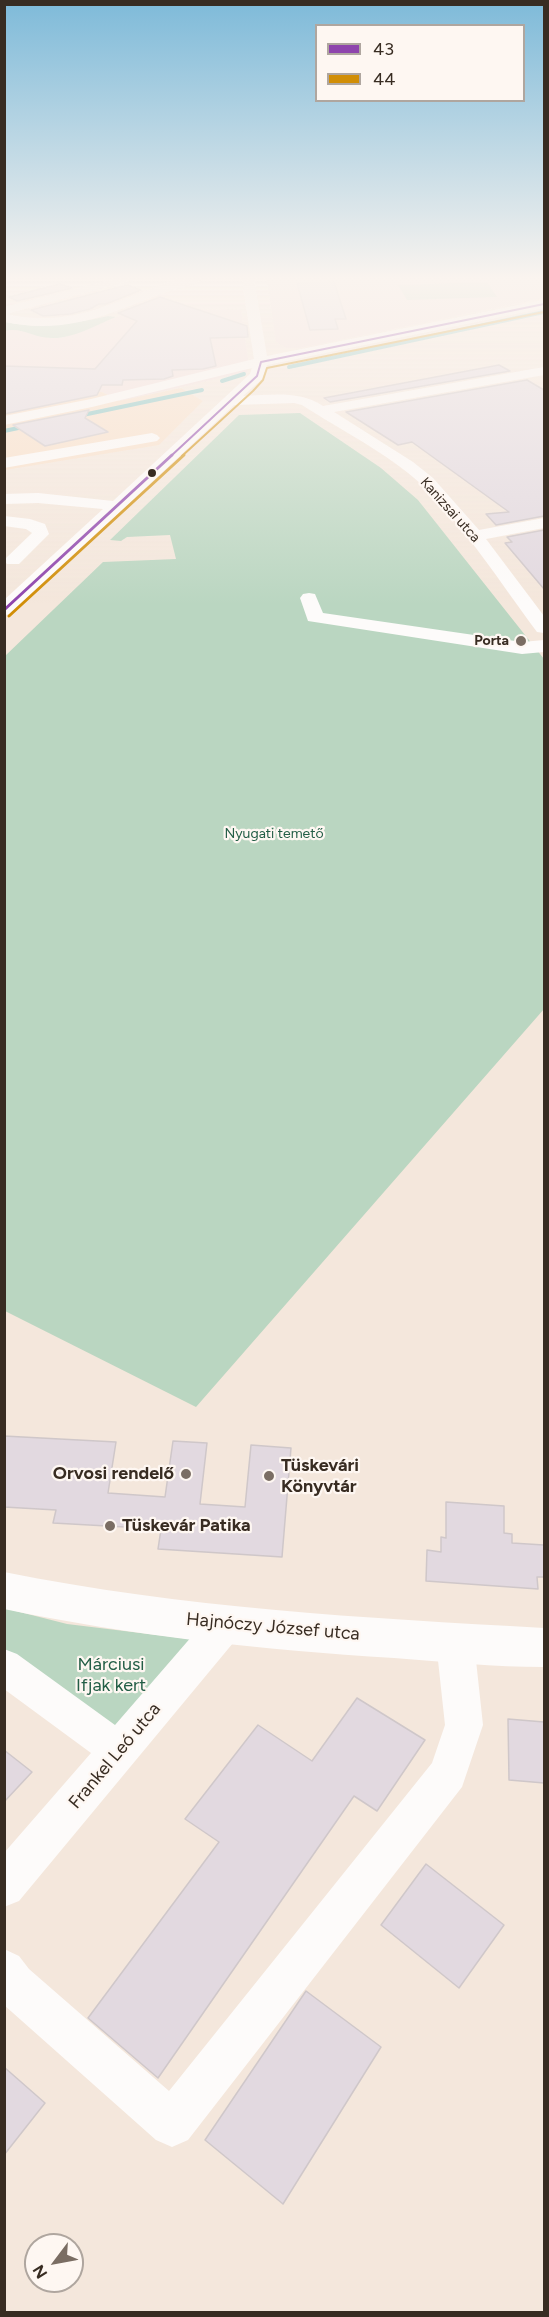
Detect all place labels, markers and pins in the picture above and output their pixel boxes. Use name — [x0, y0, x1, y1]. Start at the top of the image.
unlabelled marker — [146, 467, 158, 479]
place label: Porta — [474, 633, 509, 649]
marker: Porta — [514, 634, 528, 648]
place label: Tüskevári Könyvtár — [281, 1455, 359, 1498]
place label: Orvosi rendelő — [53, 1463, 174, 1485]
marker: Orvosi rendelő — [179, 1467, 193, 1481]
marker: Tüskevári Könyvtár — [262, 1469, 276, 1483]
place label: Tüskevár Patika — [122, 1515, 251, 1537]
marker: Tüskevár Patika — [103, 1519, 117, 1533]

